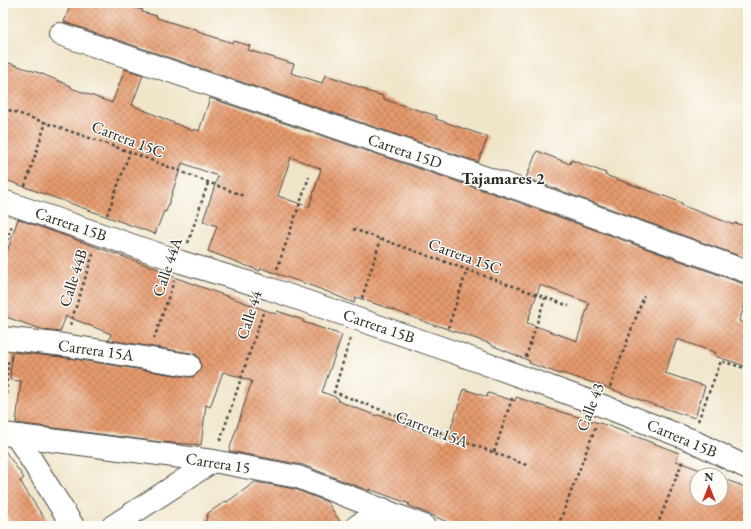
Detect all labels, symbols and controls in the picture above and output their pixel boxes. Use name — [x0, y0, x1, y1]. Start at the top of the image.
street label: Carrera 15C — [89, 116, 167, 162]
street label: Carrera 15D — [365, 129, 445, 173]
district label: Tajamares 2 — [461, 167, 545, 189]
street label: Carrera 15B — [32, 202, 110, 246]
street label: Carrera 15C — [426, 233, 504, 279]
street label: Calle 44A — [147, 234, 187, 299]
street label: Calle 44B — [54, 246, 92, 310]
street label: Calle 44 — [231, 288, 267, 342]
street label: Carrera 15B — [340, 304, 418, 348]
street label: Carrera 15A — [57, 334, 136, 366]
street label: Calle 43 — [571, 379, 609, 434]
street label: Carrera 15A — [393, 406, 472, 453]
street label: Carrera 15B — [644, 414, 720, 462]
street label: Carrera 15 — [184, 448, 252, 478]
north arrow — [689, 467, 729, 507]
text: N — [705, 470, 714, 484]

